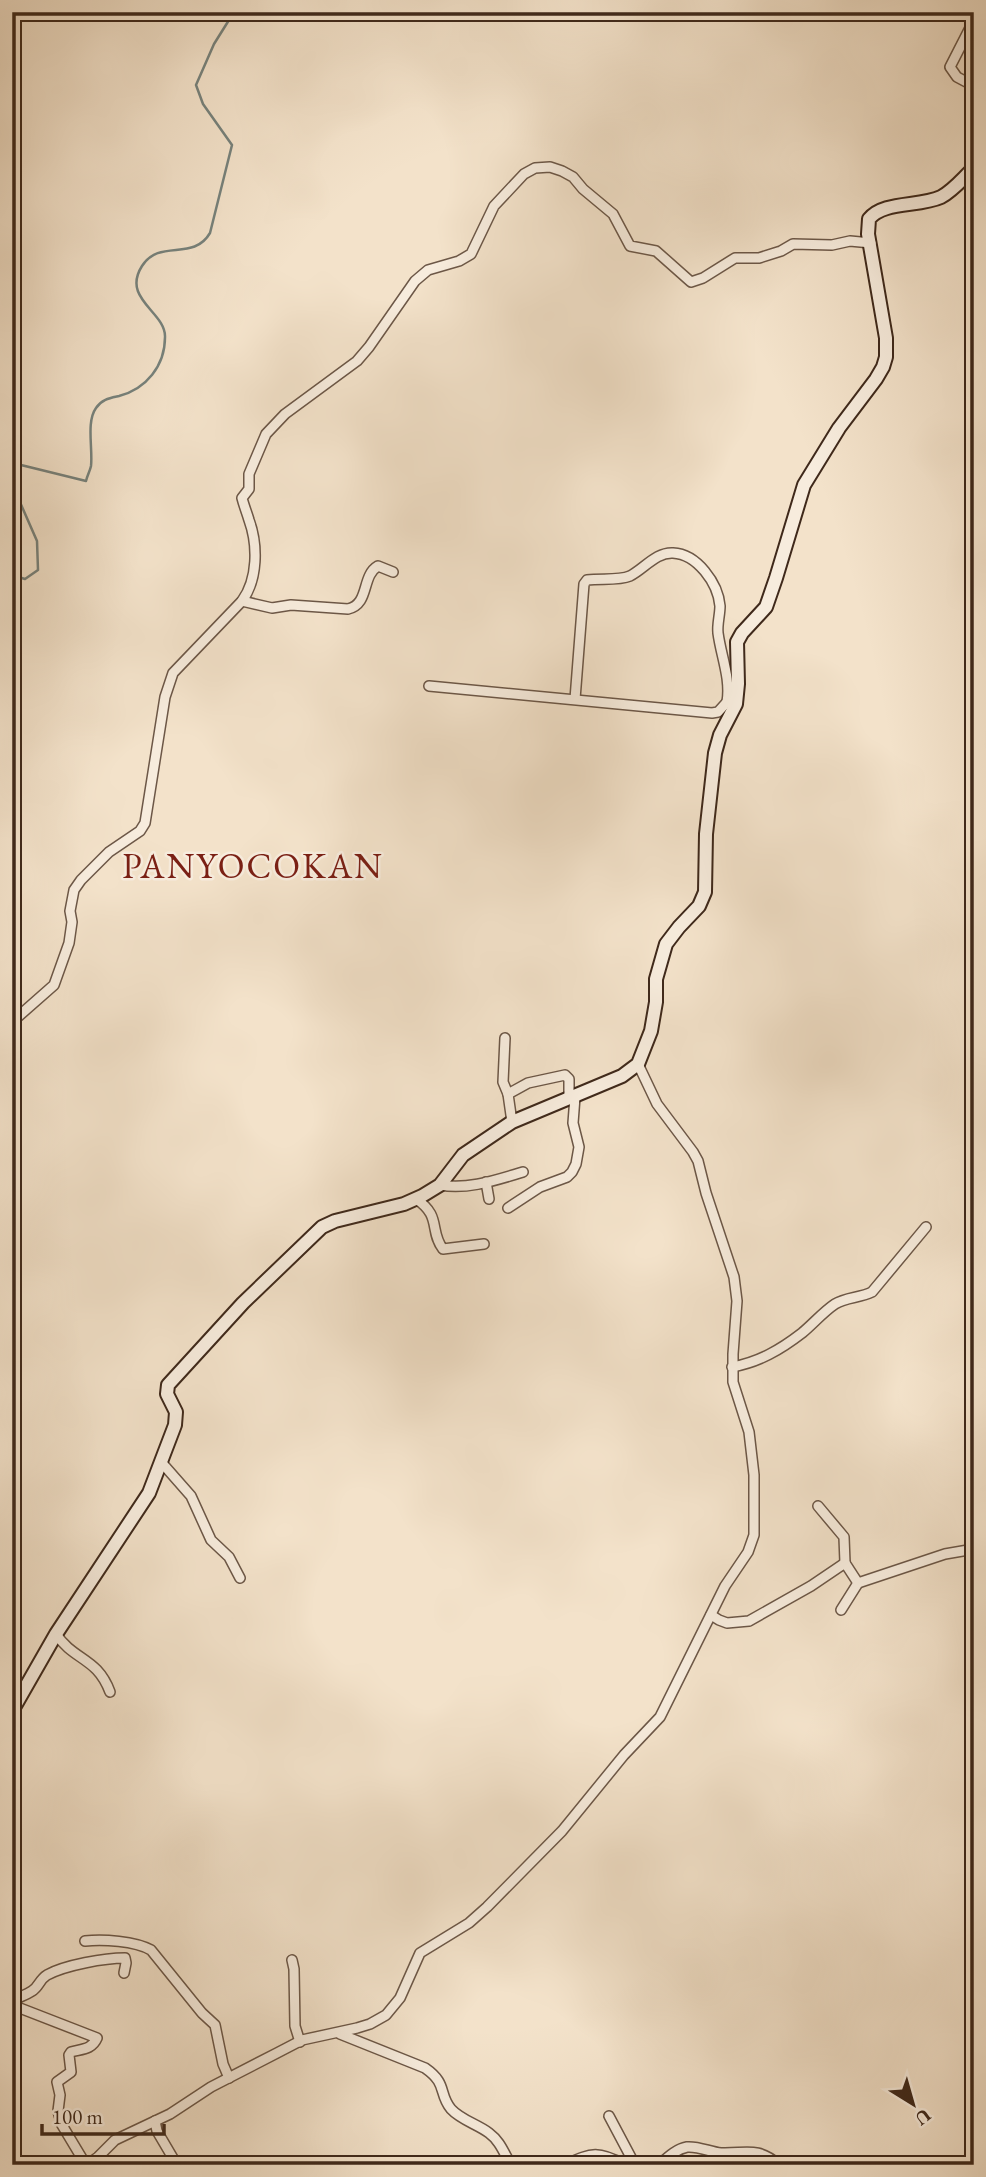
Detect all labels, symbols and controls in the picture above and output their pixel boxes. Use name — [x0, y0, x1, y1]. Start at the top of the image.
district label: PANYOCOKAN — [122, 843, 384, 888]
north arrow — [878, 2068, 948, 2138]
scale bar — [42, 2093, 164, 2137]
text: 100 m — [52, 2103, 103, 2130]
text: U — [910, 2103, 936, 2131]

